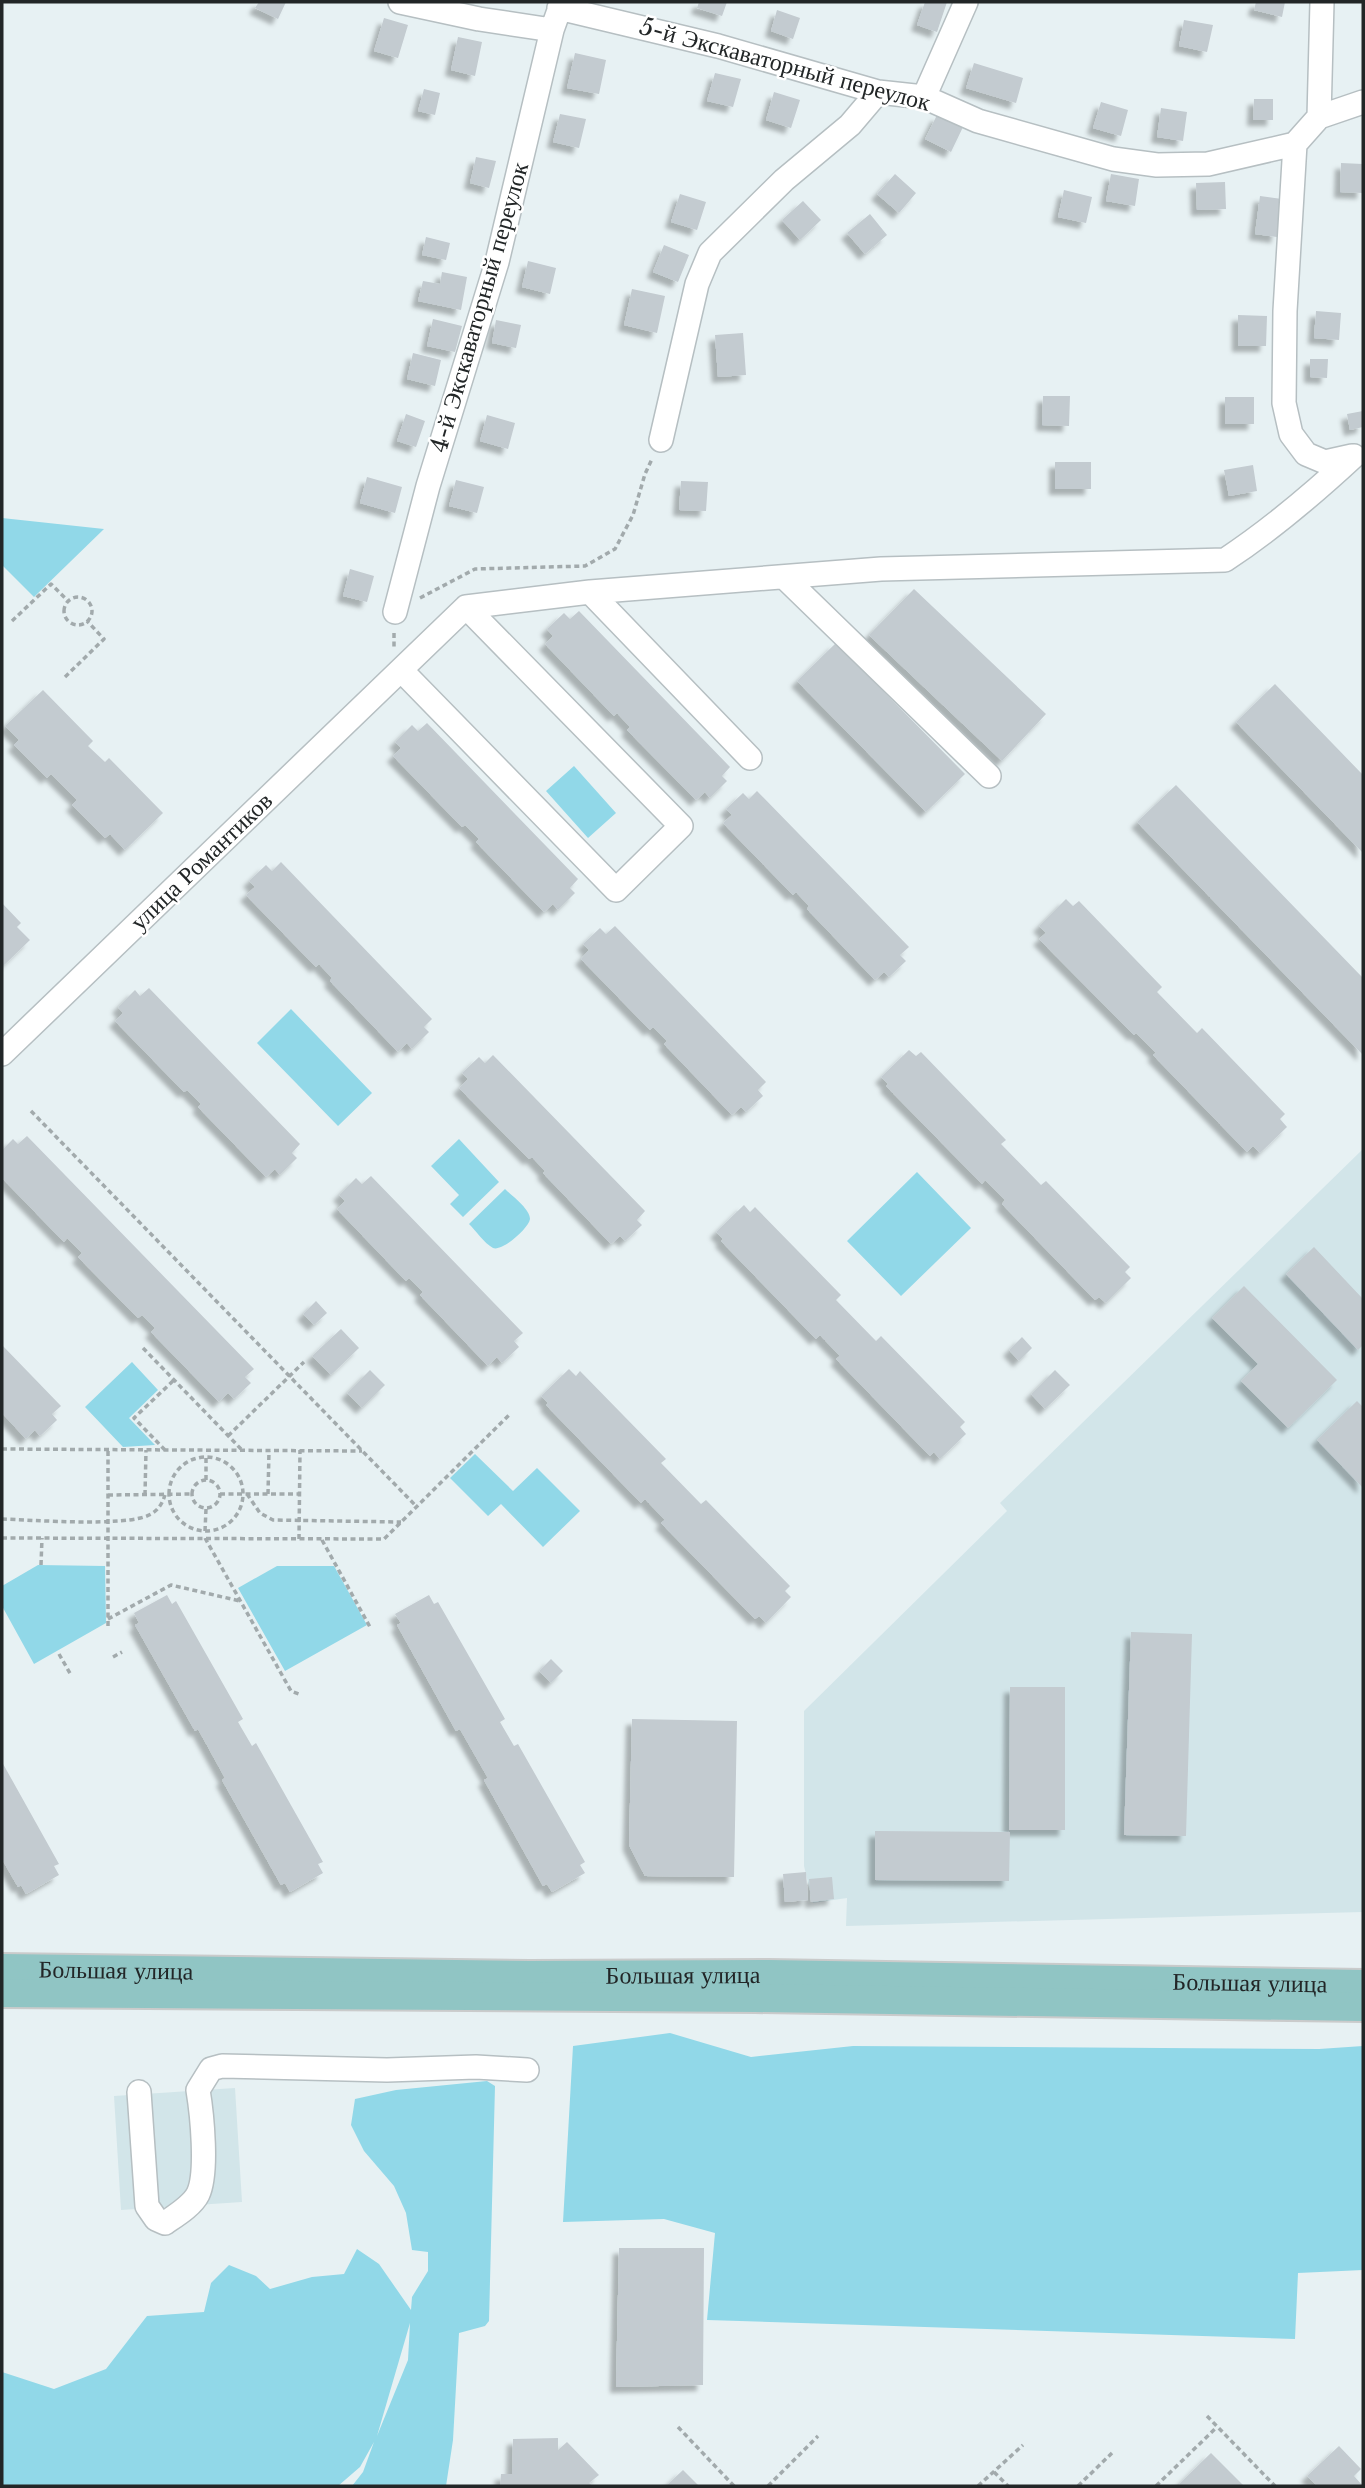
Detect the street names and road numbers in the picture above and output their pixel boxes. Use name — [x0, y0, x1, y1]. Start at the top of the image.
street label: 5-й Экскаваторный переулок — [636, 11, 934, 117]
street label: 4-й Экскаваторный переулок — [424, 158, 534, 455]
street label: улица Романтиков — [124, 786, 278, 936]
street label: Большая улица — [38, 1954, 194, 1985]
street label: Большая улица — [606, 1960, 761, 1989]
street label: Большая улица — [1172, 1966, 1328, 1998]

